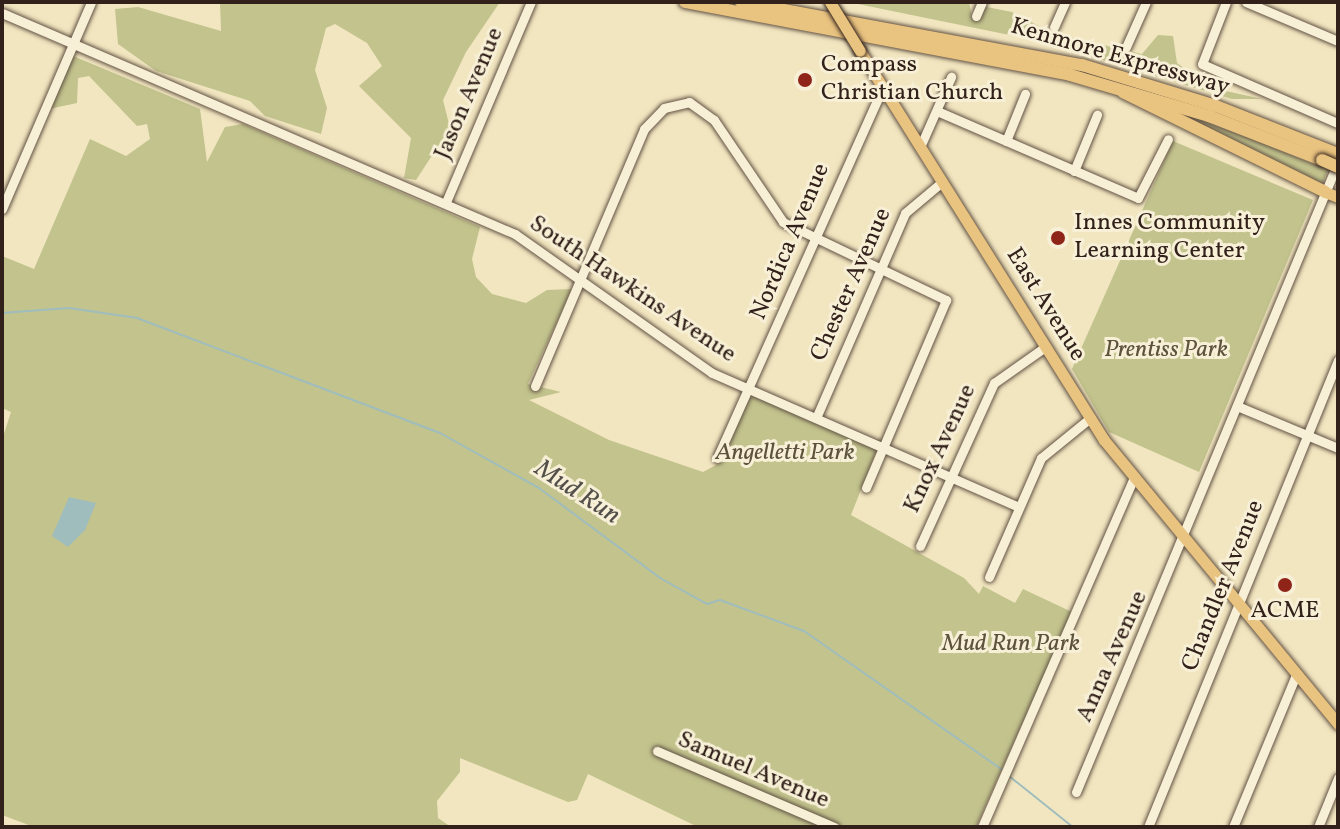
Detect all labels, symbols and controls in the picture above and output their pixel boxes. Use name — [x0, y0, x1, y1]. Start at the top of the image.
street label: Kenmore Expressway — [1007, 13, 1233, 103]
street label: Jason Avenue — [429, 24, 511, 164]
place label: Compass Christian Church — [821, 52, 1003, 108]
marker: Compass Christian Church — [796, 71, 814, 89]
street label: Nordica Avenue — [745, 159, 837, 325]
street label: Chester Avenue — [805, 204, 899, 366]
street label: South Hawkins Avenue — [523, 210, 741, 370]
place label: Innes Community Learning Center — [1074, 210, 1265, 266]
marker: Innes Community Learning Center — [1049, 229, 1067, 247]
street label: East Avenue — [999, 243, 1091, 367]
park label: Prentiss Park — [1104, 337, 1228, 365]
street label: Knox Avenue — [899, 380, 983, 518]
park label: Angelletti Park — [715, 440, 855, 468]
water label: Mud Run — [528, 454, 626, 532]
street label: Chandler Avenue — [1177, 496, 1271, 676]
marker: ACME — [1276, 576, 1294, 594]
street label: Anna Avenue — [1071, 587, 1155, 727]
place label: ACME — [1251, 598, 1319, 626]
park label: Mud Run Park — [942, 631, 1080, 659]
street label: Samuel Avenue — [673, 726, 833, 816]

